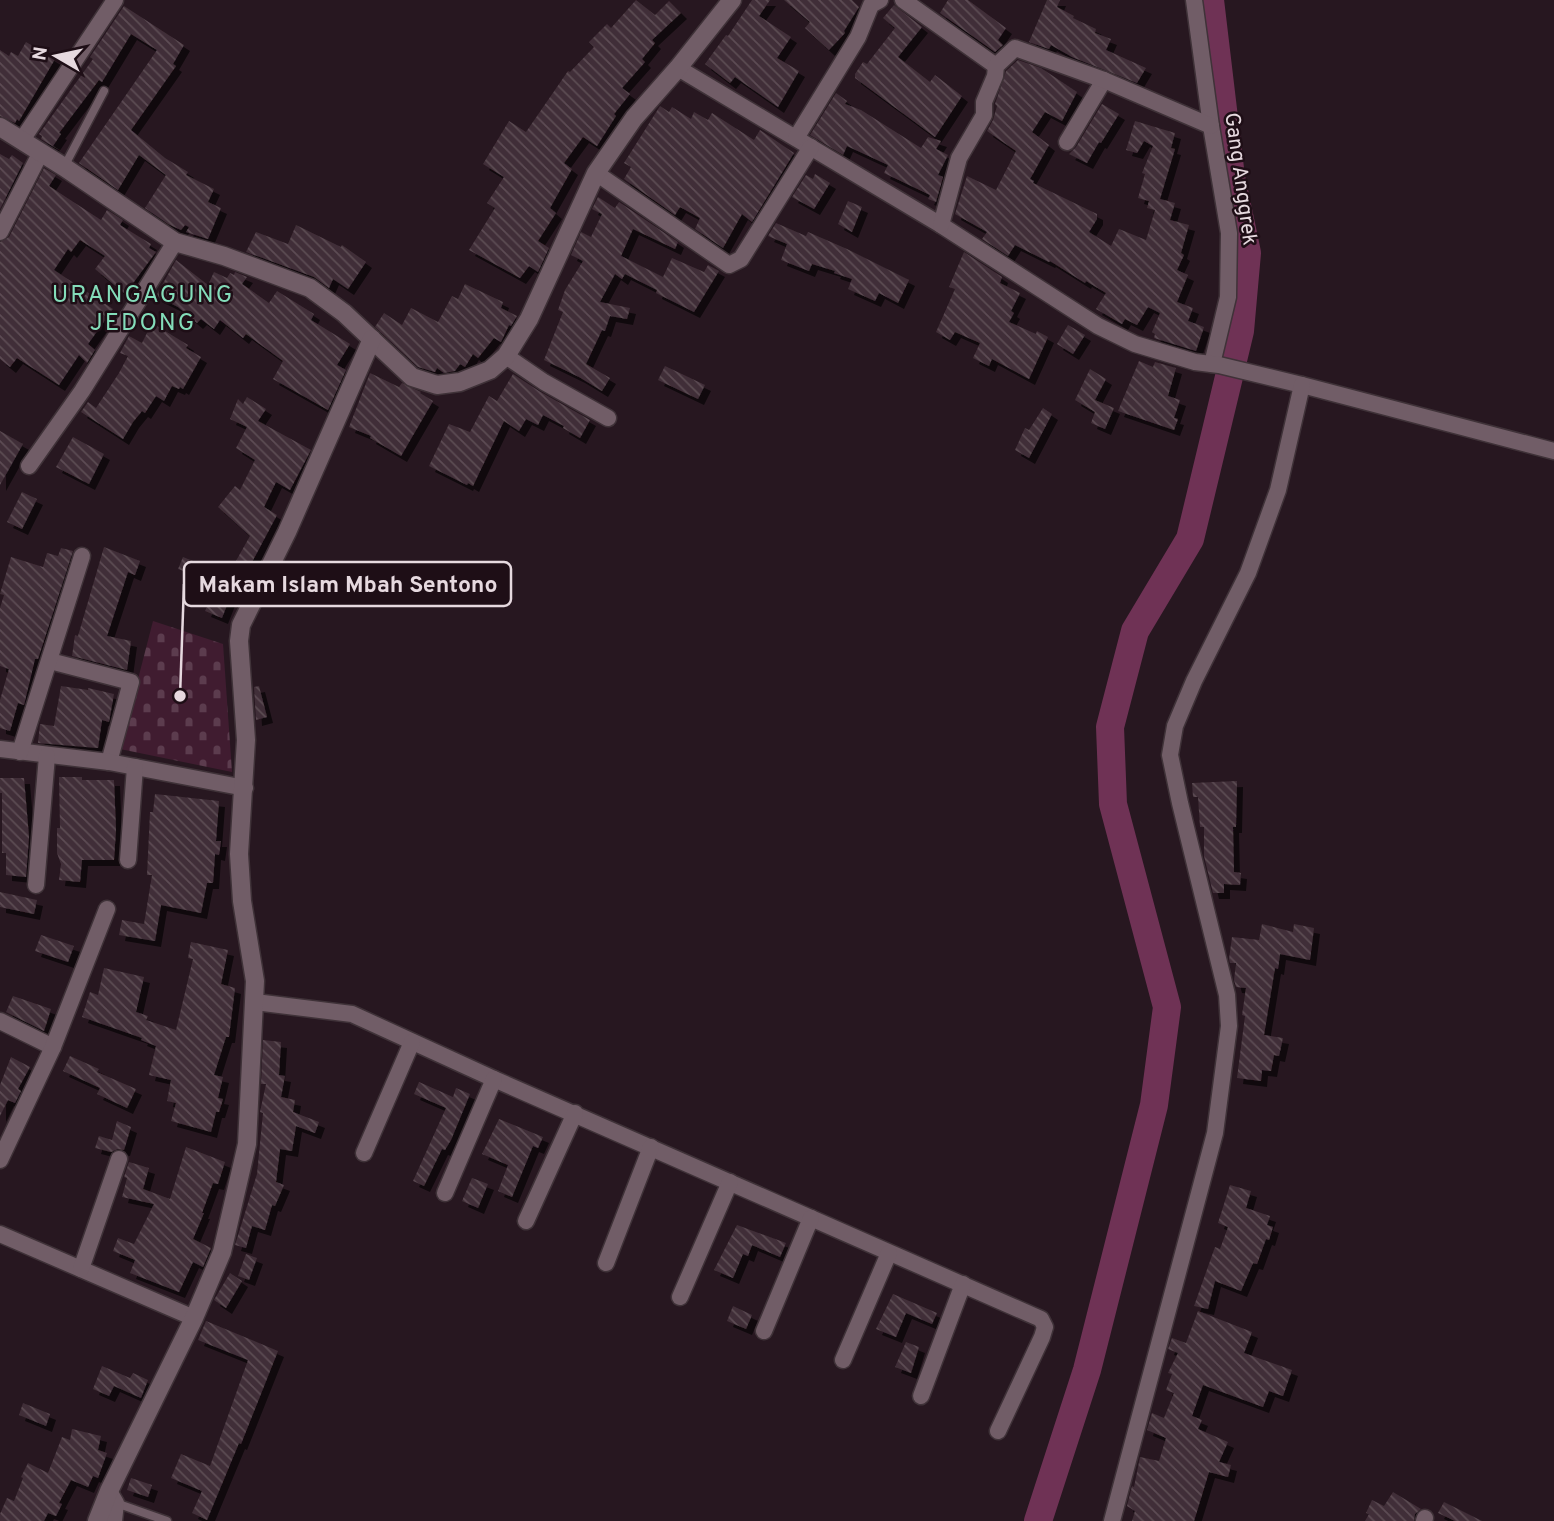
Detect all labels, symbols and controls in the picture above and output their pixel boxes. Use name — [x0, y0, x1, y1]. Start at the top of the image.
north arrow — [21, 21, 91, 91]
text: N — [28, 45, 54, 62]
street label: Gang Anggrek — [1217, 111, 1263, 247]
district label: URANGAGUNG JEDONG — [52, 281, 234, 339]
callout: Makam Islam Mbah Sentono — [184, 562, 511, 606]
text: Makam Islam Mbah Sentono — [198, 572, 498, 601]

